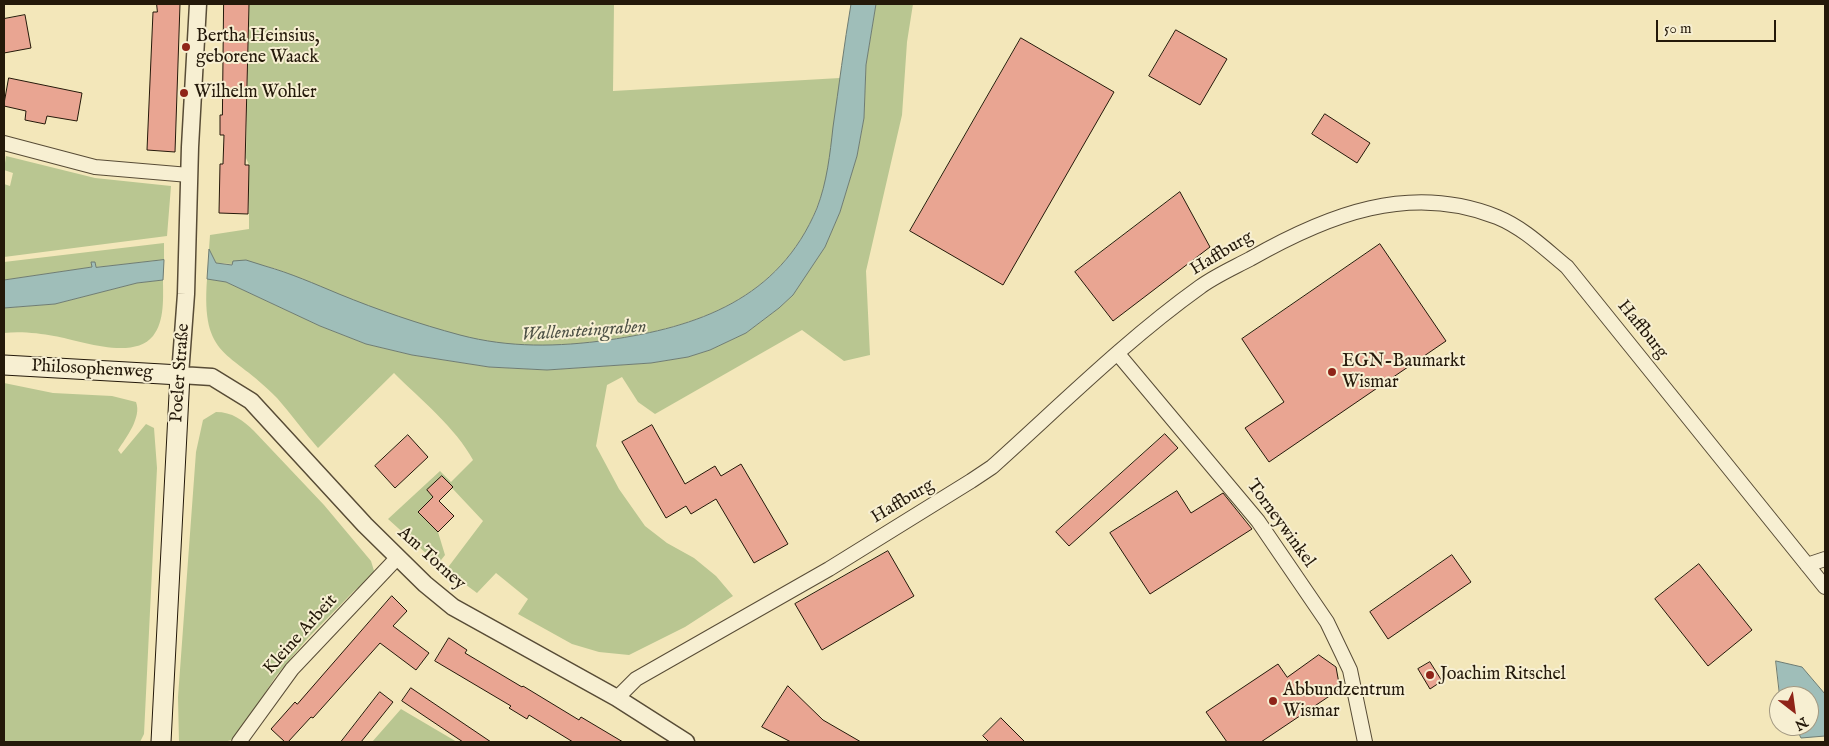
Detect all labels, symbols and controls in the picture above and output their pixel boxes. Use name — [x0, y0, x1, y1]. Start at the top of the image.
scale bar — [1659, 10, 1779, 42]
text: 50 m — [1664, 19, 1692, 38]
place label: Bertha Heinsius, geborene Waack — [196, 26, 320, 68]
marker: Bertha Heinsius, geborene Waack — [180, 41, 192, 53]
place label: Wilhelm Wohler — [194, 82, 317, 104]
marker: Wilhelm Wohler — [178, 87, 190, 99]
street label: Haffburg — [1187, 227, 1257, 281]
street label: Haffburg — [1612, 296, 1672, 364]
water label: Wallensteingraben — [521, 316, 647, 348]
street label: Poeler Straße — [167, 323, 195, 423]
place label: EGN-Baumarkt Wismar — [1342, 351, 1466, 394]
street label: Philosophenweg — [31, 356, 153, 384]
marker: EGN-Baumarkt Wismar — [1326, 366, 1338, 378]
street label: Haffburg — [868, 475, 938, 529]
street label: Torneywinkel — [1241, 476, 1319, 572]
street label: Am Torney — [392, 523, 470, 595]
street label: Kleine Arbeit — [259, 590, 343, 680]
place label: Joachim Ritschel — [1440, 664, 1566, 686]
marker: Joachim Ritschel — [1424, 669, 1436, 681]
place label: Abbundzentrum Wismar — [1283, 680, 1405, 722]
north arrow — [1769, 686, 1819, 736]
marker: Abbundzentrum Wismar — [1267, 695, 1279, 707]
text: N — [1791, 712, 1811, 734]

